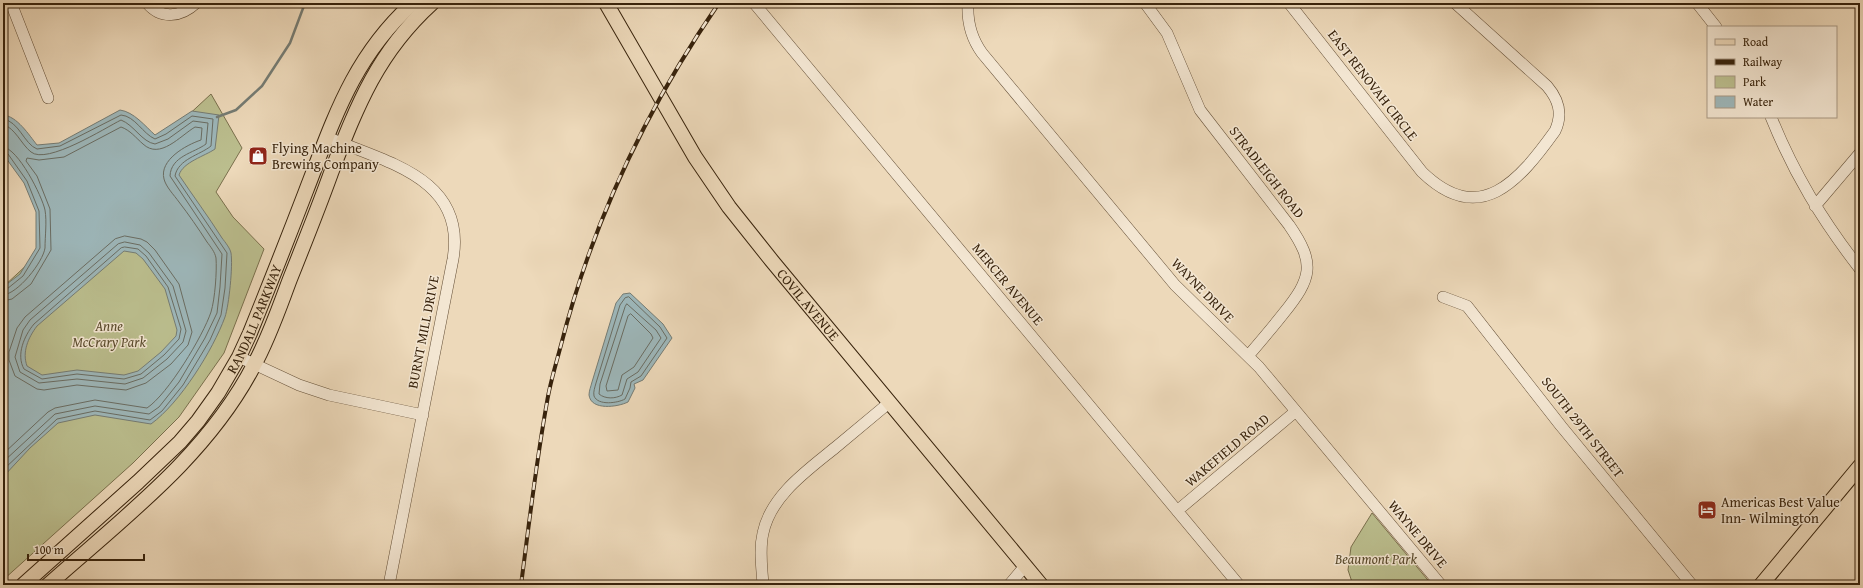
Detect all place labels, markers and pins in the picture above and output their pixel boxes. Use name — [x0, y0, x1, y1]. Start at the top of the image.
place label: Flying Machine Brewing Company — [272, 138, 379, 174]
shop icon: Flying Machine Brewing Company — [247, 145, 269, 167]
place label: Americas Best Value Inn- Wilmington — [1721, 492, 1840, 528]
hotel icon: Americas Best Value Inn- Wilmington — [1696, 499, 1718, 521]

